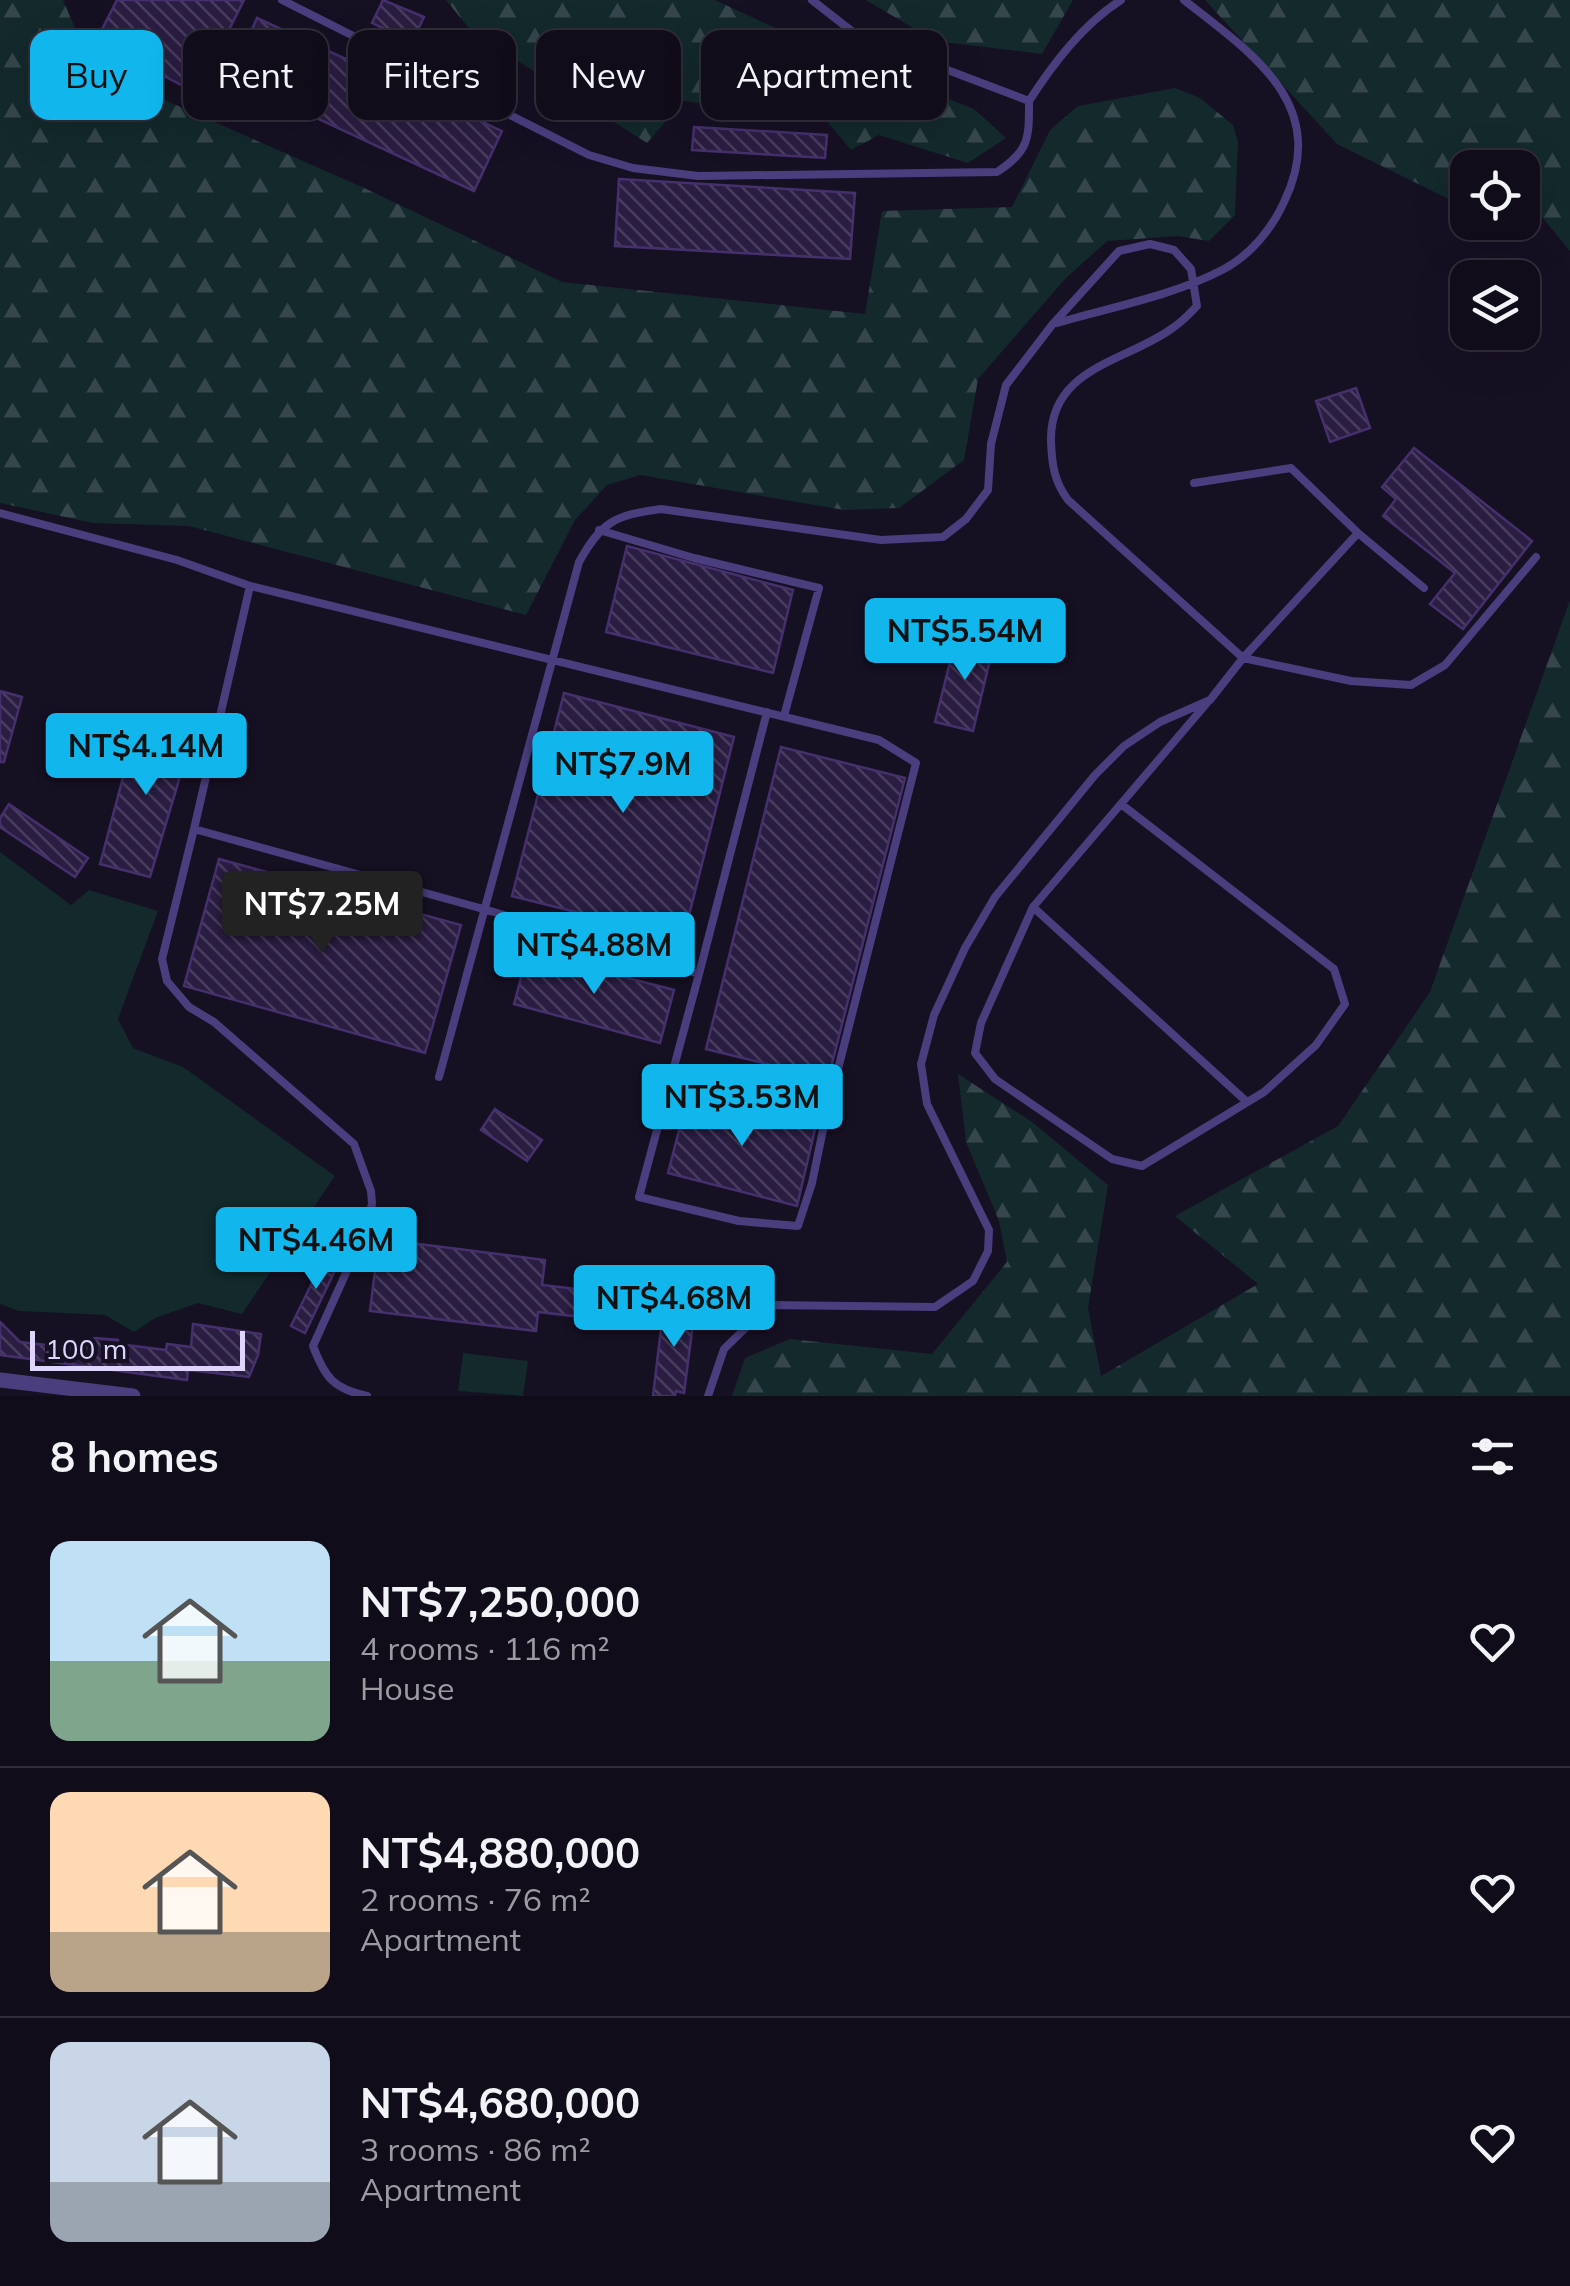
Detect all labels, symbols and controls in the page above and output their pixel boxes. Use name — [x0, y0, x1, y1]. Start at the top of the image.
chip: Buy — [30, 30, 163, 120]
chip: Rent — [183, 30, 328, 120]
chip: Filters — [348, 30, 516, 120]
chip: New — [536, 30, 681, 120]
chip: Apartment — [701, 30, 947, 120]
map controls — [1450, 150, 1540, 350]
button: locate — [1450, 150, 1540, 240]
button: layers — [1450, 260, 1540, 350]
pin: NT$5.54M — [862, 598, 1068, 683]
text: NT$5.54M — [887, 610, 1043, 650]
pin: NT$4.14M — [43, 713, 249, 798]
text: NT$4.14M — [68, 725, 224, 765]
pin: NT$7.9M — [531, 731, 715, 816]
text: NT$7.9M — [554, 743, 692, 783]
pin: NT$7.25M — [219, 871, 425, 956]
text: NT$7.25M — [244, 883, 400, 923]
pin: NT$4.88M — [491, 912, 697, 997]
text: NT$4.88M — [516, 924, 672, 964]
pin: NT$3.53M — [639, 1064, 845, 1149]
text: NT$3.53M — [664, 1076, 820, 1116]
pin: NT$4.46M — [213, 1207, 419, 1292]
text: NT$4.46M — [238, 1219, 394, 1259]
pin: NT$4.68M — [571, 1265, 777, 1350]
text: NT$4.68M — [596, 1277, 752, 1317]
scale bar — [30, 1326, 245, 1370]
text: 100 m — [45, 1331, 127, 1366]
icon: filters — [1465, 1429, 1520, 1484]
text: 8 homes — [50, 1430, 219, 1483]
text: NT$7,250,000 — [360, 1575, 640, 1628]
icon: home — [130, 1581, 250, 1701]
icon: heart — [1465, 1614, 1520, 1669]
text: 4 rooms · 116 m² — [360, 1628, 610, 1668]
text: House — [360, 1668, 455, 1708]
text: NT$4,880,000 — [360, 1826, 640, 1879]
icon: home — [130, 1832, 250, 1952]
icon: heart — [1465, 1865, 1520, 1920]
text: 2 rooms · 76 m² — [360, 1879, 591, 1919]
text: Apartment — [360, 1919, 521, 1959]
text: NT$4,680,000 — [360, 2076, 640, 2129]
icon: home — [130, 2082, 250, 2202]
icon: heart — [1465, 2115, 1520, 2170]
text: 3 rooms · 86 m² — [360, 2129, 591, 2169]
text: Apartment — [360, 2169, 521, 2209]

